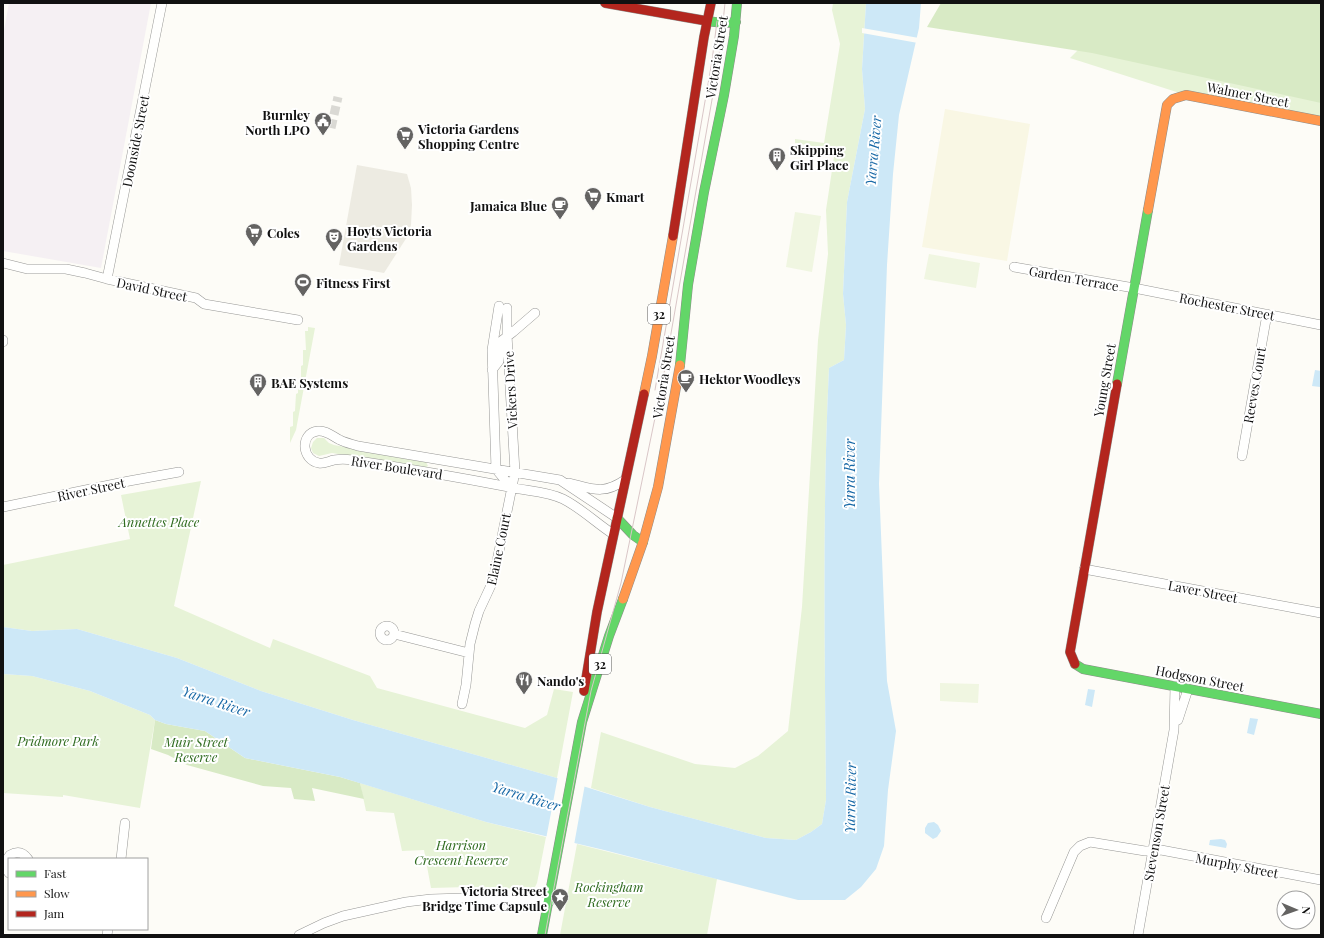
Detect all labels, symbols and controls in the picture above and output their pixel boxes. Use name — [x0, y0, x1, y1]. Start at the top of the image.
street label: Victoria Street — [701, 14, 731, 101]
street label: Walmer Street — [1205, 78, 1291, 110]
street label: Doonside Street — [118, 93, 152, 188]
place label: Burnley North LPO — [245, 106, 310, 138]
public building icon: Burnley North LPO — [313, 111, 333, 136]
water label: Yarra River — [860, 114, 886, 187]
place label: Victoria Gardens Shopping Centre — [417, 120, 520, 152]
supermarket icon: Victoria Gardens Shopping Centre — [395, 125, 415, 150]
place label: Skipping Girl Place — [790, 141, 849, 173]
building icon: Skipping Girl Place — [767, 146, 787, 171]
supermarket icon: Kmart — [583, 186, 603, 211]
place label: Kmart — [606, 188, 645, 205]
cafe icon: Jamaica Blue — [550, 195, 570, 220]
place label: Jamaica Blue — [469, 197, 547, 214]
supermarket icon: Coles — [244, 222, 264, 247]
place label: Hoyts Victoria Gardens — [347, 222, 432, 254]
place label: Coles — [267, 224, 300, 241]
theatre icon: Hoyts Victoria Gardens — [324, 227, 344, 252]
street label: Garden Terrace — [1028, 262, 1121, 294]
sports icon: Fitness First — [293, 272, 313, 297]
street label: David Street — [115, 273, 189, 305]
place label: Fitness First — [316, 274, 391, 291]
street label: Rochester Street — [1178, 288, 1276, 324]
road number: 32 — [648, 304, 670, 324]
street label: Victoria Street — [648, 334, 678, 421]
street label: Young Street — [1089, 342, 1119, 419]
street label: Reeves Court — [1239, 345, 1269, 425]
street label: Vickers Drive — [499, 350, 521, 430]
cafe icon: Hektor Woodleys — [676, 368, 696, 393]
place label: Hektor Woodleys — [699, 370, 801, 387]
building icon: BAE Systems — [248, 372, 268, 397]
place label: BAE Systems — [271, 374, 348, 391]
water label: Yarra River — [840, 438, 859, 509]
street label: River Boulevard — [350, 451, 444, 483]
street label: River Street — [56, 473, 127, 504]
street label: Elaine Court — [482, 511, 514, 587]
park label: Annettes Place — [117, 513, 200, 530]
street label: Laver Street — [1167, 576, 1240, 606]
road number: 32 — [589, 654, 611, 674]
street label: Hodgson Street — [1154, 661, 1246, 695]
restaurant icon: Nando's — [514, 670, 534, 695]
place label: Nando's — [537, 672, 584, 689]
water label: Yarra River — [179, 681, 254, 721]
park label: Pridmore Park — [16, 732, 99, 749]
park label: Muir Street Reserve — [163, 733, 228, 765]
water label: Yarra River — [840, 761, 860, 833]
water label: Yarra River — [489, 777, 564, 816]
street label: Stevenson Street — [1139, 783, 1173, 883]
park label: Harrison Crescent Reserve — [414, 836, 508, 868]
street label: Murphy Street — [1194, 849, 1280, 881]
legend — [8, 858, 148, 930]
text: Fast — [44, 865, 67, 881]
park label: Rockingham Reserve — [574, 878, 643, 910]
place label: Victoria Street Bridge Time Capsule — [422, 882, 547, 914]
text: Slow — [44, 885, 70, 901]
place icon: Victoria Street Bridge Time Capsule — [550, 887, 570, 912]
north arrow — [1276, 890, 1316, 930]
text: Jam — [43, 905, 65, 921]
text: N — [1299, 906, 1314, 915]

